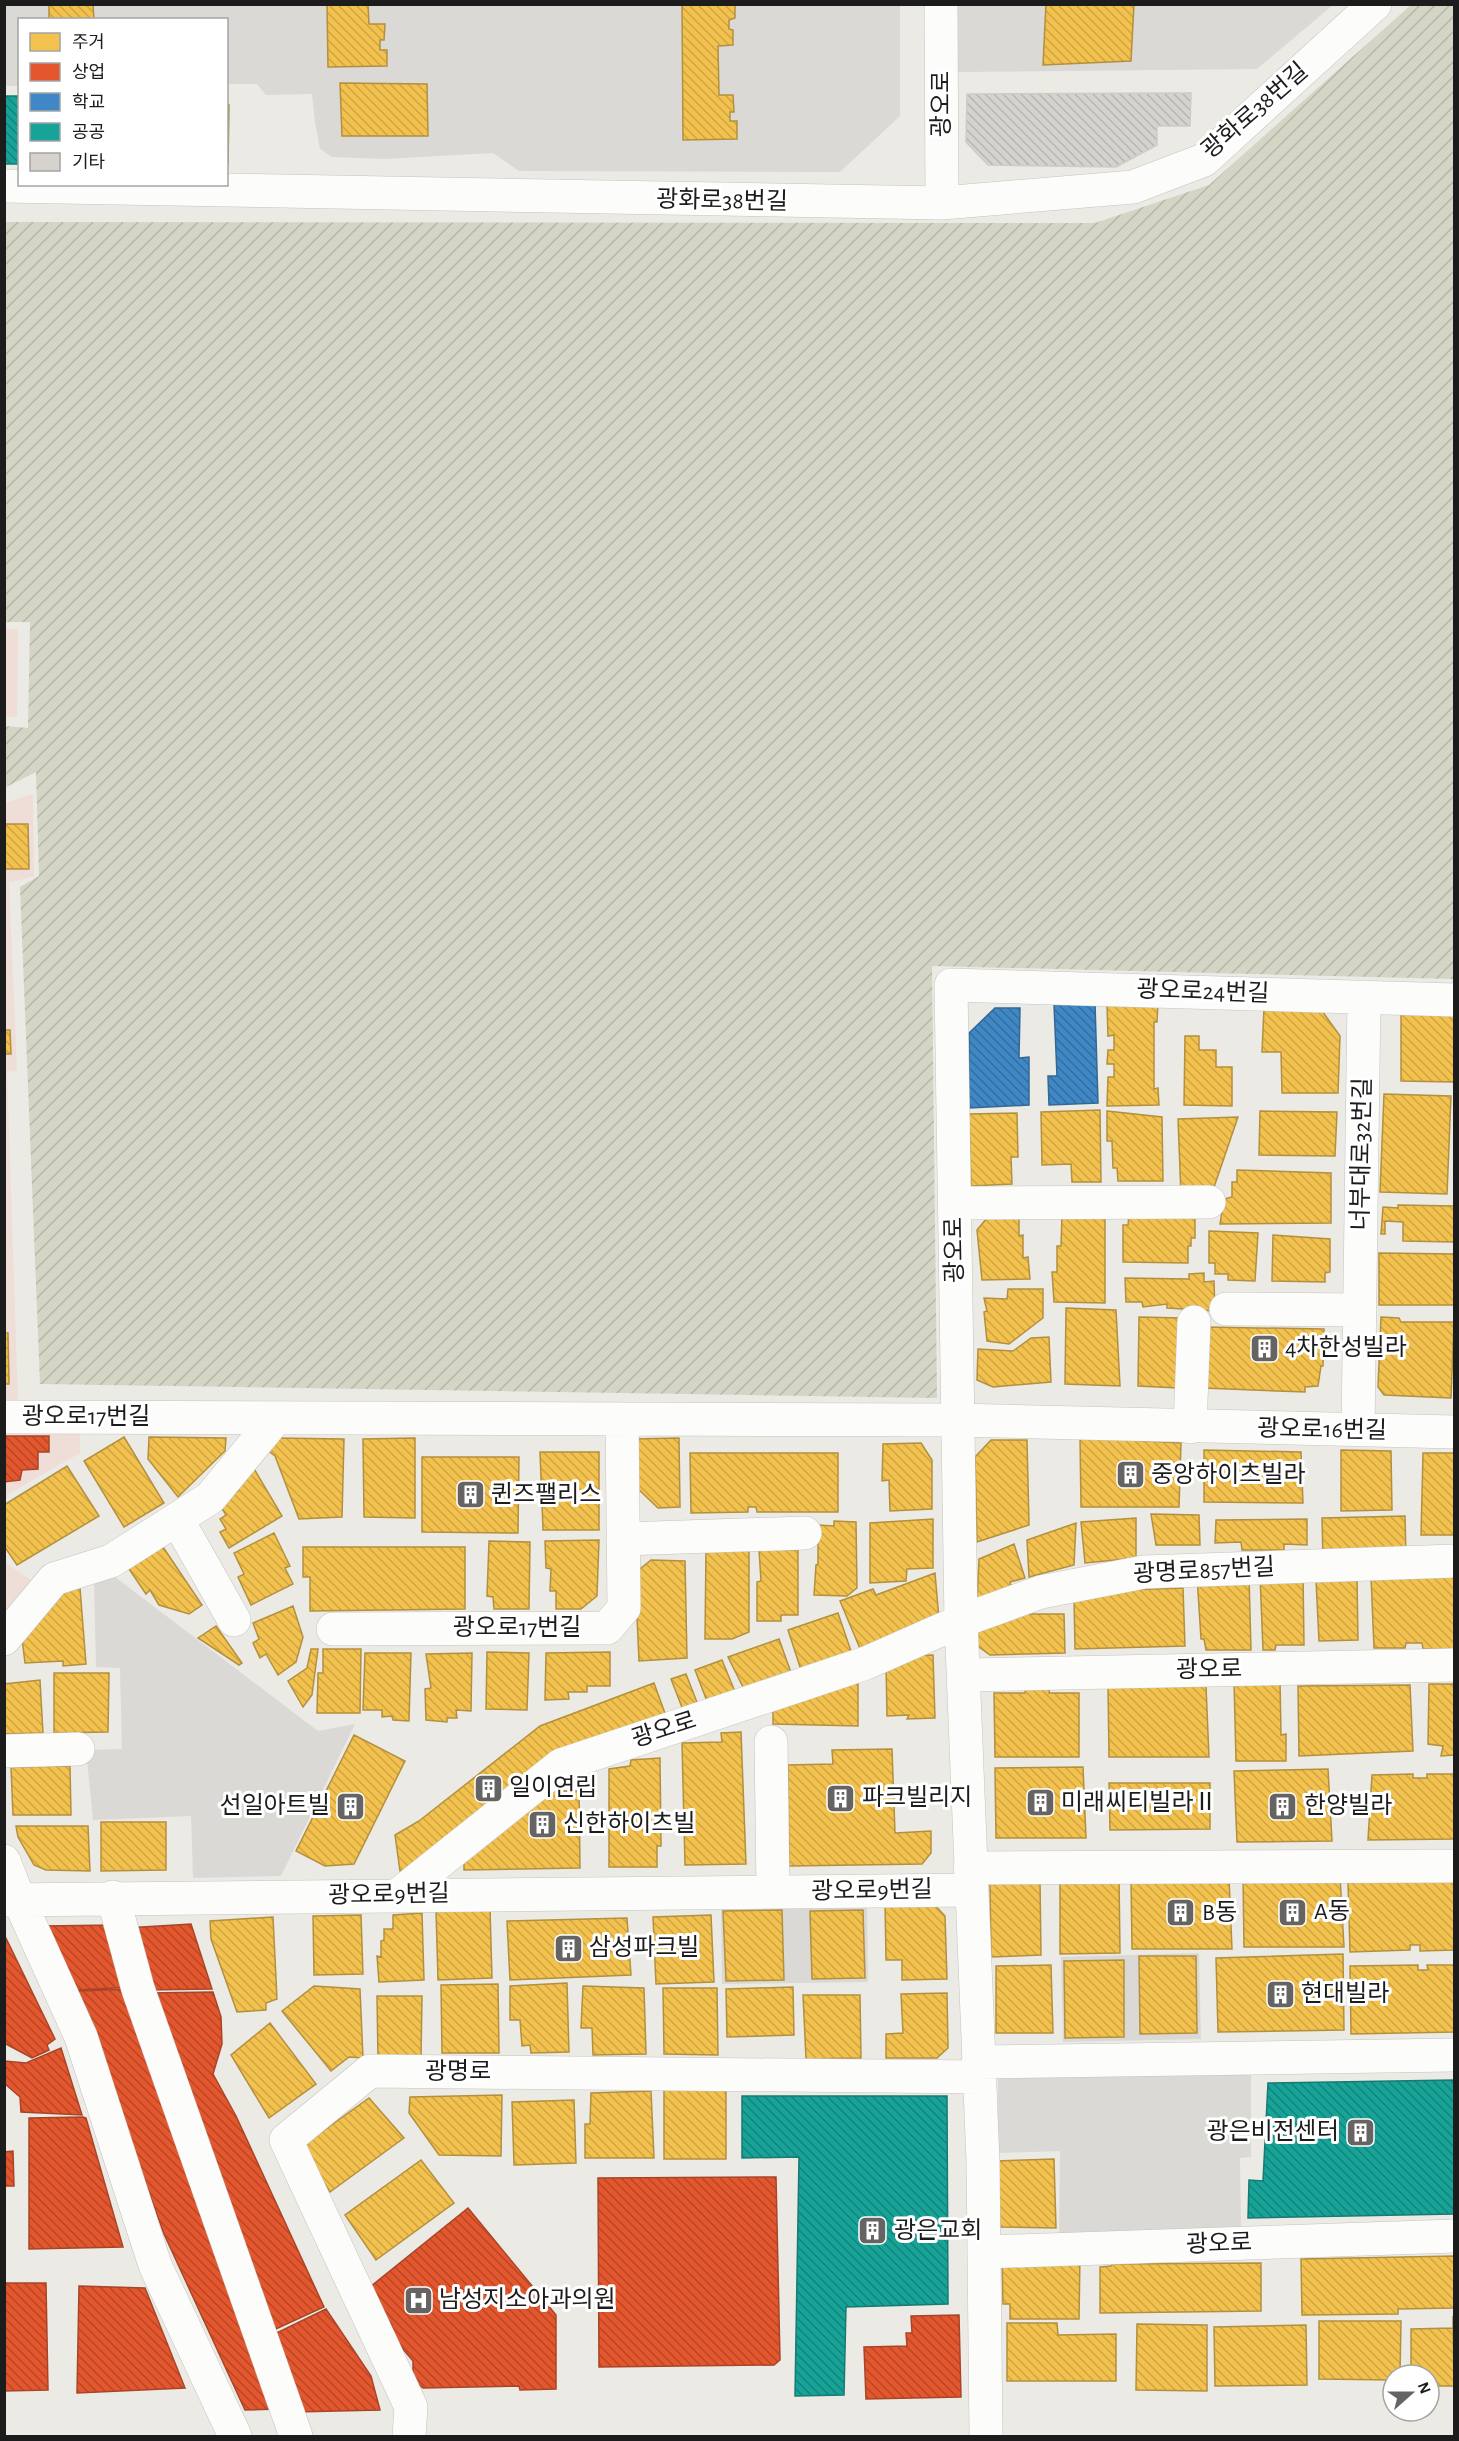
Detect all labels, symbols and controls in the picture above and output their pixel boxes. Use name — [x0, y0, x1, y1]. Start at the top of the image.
legend — [18, 18, 228, 186]
text: 주거 — [72, 33, 105, 52]
street label: 광화로38번길 — [1197, 58, 1313, 163]
text: 상업 — [72, 62, 105, 82]
street label: 광오로 — [929, 71, 954, 137]
text: 학교 — [72, 93, 105, 112]
text: 공공 — [72, 123, 105, 142]
text: 기타 — [72, 152, 106, 172]
street label: 광화로38번길 — [656, 187, 788, 214]
street label: 광오로24번길 — [1136, 977, 1270, 1006]
street label: 너부대로32번길 — [1348, 1077, 1375, 1231]
street label: 광오로 — [941, 1217, 968, 1283]
building icon: 4차한성빌라 — [1248, 1332, 1280, 1364]
place label: 4차한성빌라 — [1285, 1335, 1407, 1360]
street label: 광오로17번길 — [22, 1404, 150, 1429]
street label: 광오로16번길 — [1257, 1416, 1387, 1443]
building icon: 중앙하이츠빌라 — [1114, 1459, 1146, 1491]
place label: 중앙하이츠빌라 — [1151, 1461, 1306, 1487]
building icon: 퀸즈팰리스 — [454, 1479, 486, 1511]
place label: 퀸즈팰리스 — [491, 1482, 601, 1507]
street label: 광명로857번길 — [1132, 1553, 1275, 1587]
street label: 광오로17번길 — [453, 1615, 581, 1640]
street label: 광오로 — [1176, 1656, 1242, 1683]
street label: 광오로 — [628, 1707, 699, 1752]
building icon: 일이연립 — [472, 1772, 504, 1804]
place label: 일이연립 — [509, 1775, 597, 1800]
building icon: 파크빌리지 — [825, 1782, 857, 1814]
place label: 파크빌리지 — [862, 1785, 972, 1810]
building icon: 미래씨티빌라Ⅱ — [1024, 1787, 1056, 1819]
building icon: 선일아트빌 — [335, 1790, 367, 1822]
place label: 미래씨티빌라Ⅱ — [1061, 1790, 1217, 1815]
building icon: 한양빌라 — [1267, 1790, 1299, 1822]
place label: 선일아트빌 — [220, 1793, 330, 1818]
place label: 한양빌라 — [1304, 1793, 1392, 1818]
building icon: 신한하이츠빌 — [526, 1808, 558, 1840]
place label: 신한하이츠빌 — [563, 1811, 695, 1836]
street label: 광오로9번길 — [811, 1877, 933, 1904]
street label: 광오로9번길 — [328, 1881, 450, 1908]
building icon: A동 — [1277, 1896, 1309, 1928]
building icon: B동 — [1165, 1897, 1197, 1929]
place label: A동 — [1314, 1900, 1350, 1924]
place label: B동 — [1202, 1901, 1237, 1925]
building icon: 삼성파크빌 — [552, 1932, 584, 1964]
place label: 삼성파크빌 — [589, 1935, 699, 1960]
building icon: 현대빌라 — [1264, 1978, 1296, 2010]
place label: 현대빌라 — [1301, 1981, 1389, 2006]
street label: 광명로 — [425, 2058, 491, 2084]
building icon: 광은비전센터 — [1344, 2116, 1376, 2148]
place label: 광은비전센터 — [1207, 2119, 1339, 2144]
building icon: 광은교회 — [857, 2215, 889, 2247]
place label: 광은교회 — [894, 2218, 982, 2243]
street label: 광오로 — [1185, 2230, 1253, 2257]
hospital icon: 남성지소아과의원 — [402, 2284, 434, 2316]
place label: 남성지소아과의원 — [439, 2287, 616, 2312]
north arrow — [1381, 2363, 1441, 2423]
text: N — [1415, 2380, 1434, 2396]

